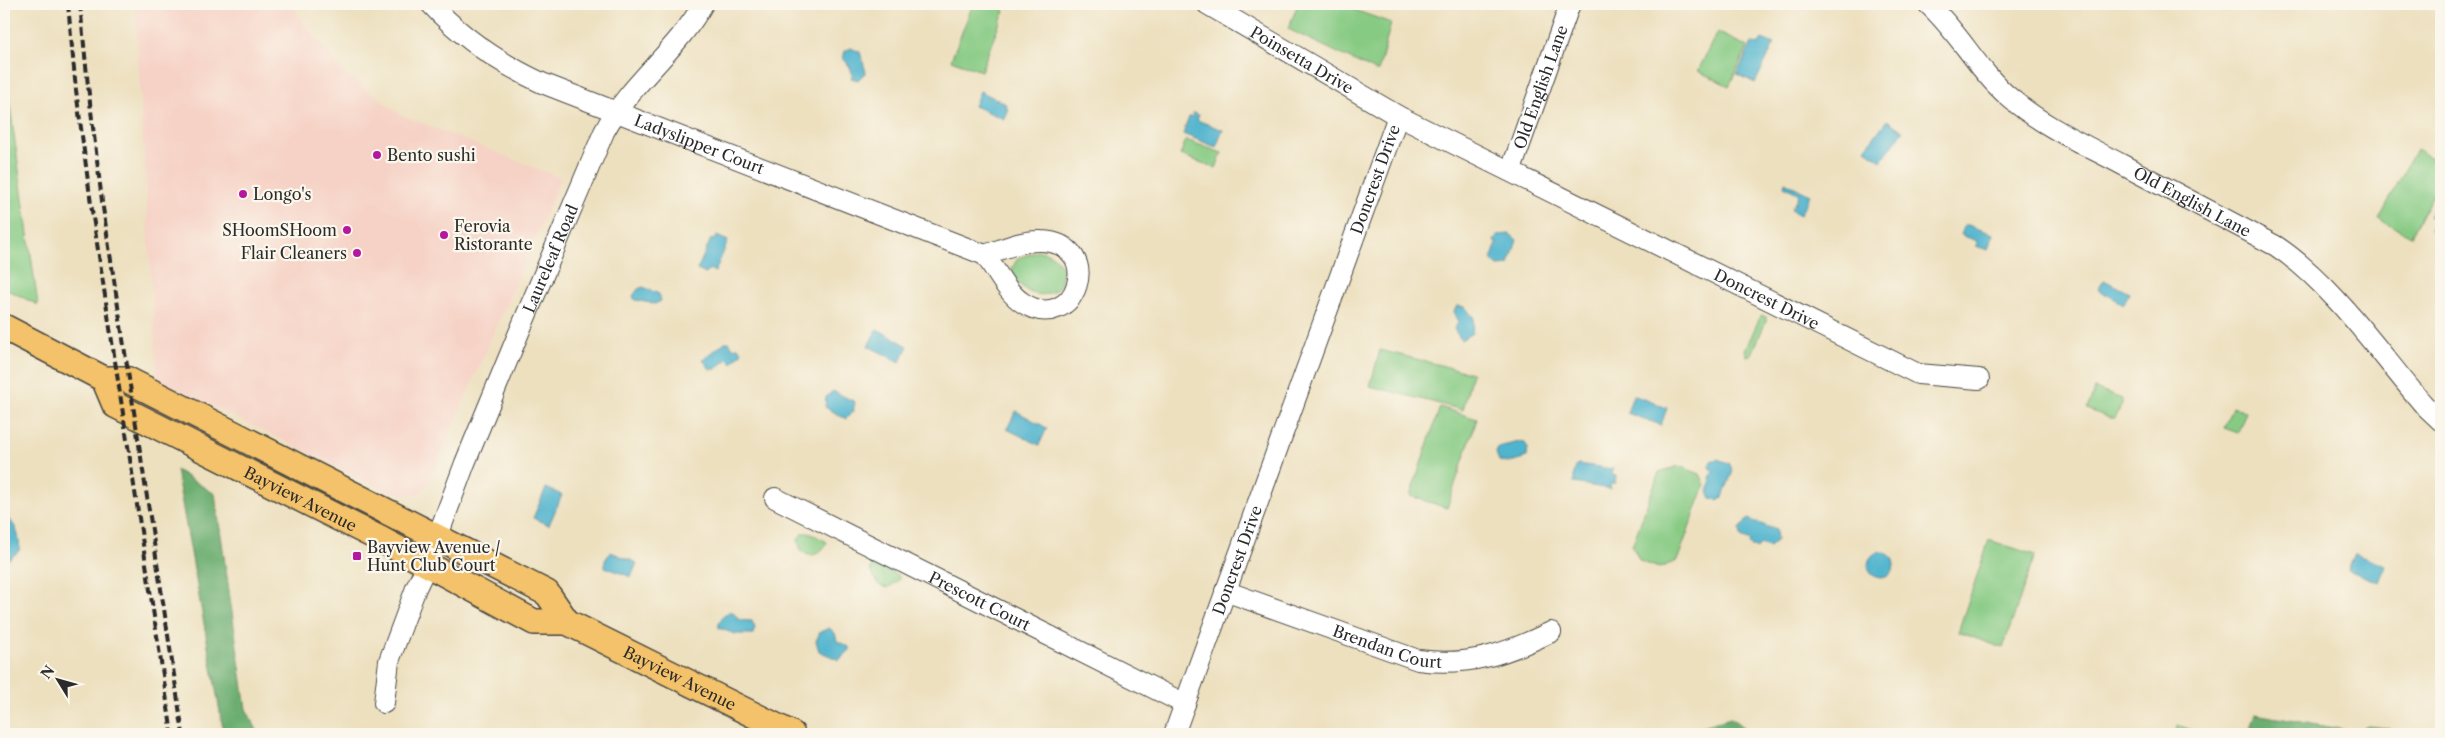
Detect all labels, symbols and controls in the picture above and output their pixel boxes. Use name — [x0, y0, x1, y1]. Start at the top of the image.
street label: Poinsetta Drive — [1247, 22, 1357, 98]
street label: Old English Lane — [1509, 22, 1572, 152]
street label: Ladyslipper Court — [632, 110, 767, 178]
street label: Doncrest Drive — [1346, 122, 1404, 237]
place label: Bento sushi — [387, 145, 476, 165]
marker: Bento sushi — [371, 149, 383, 161]
street label: Old English Lane — [2130, 162, 2254, 241]
place label: Longo's — [253, 184, 312, 204]
marker: Longo's — [237, 188, 249, 200]
street label: Laureleaf Road — [519, 201, 582, 316]
place label: Ferovia Ristorante — [454, 216, 533, 254]
place label: SHoomSHoom — [222, 220, 337, 240]
marker: SHoomSHoom — [341, 224, 353, 236]
marker: Ferovia Ristorante — [438, 229, 450, 241]
place label: Flair Cleaners — [241, 243, 347, 263]
marker: Flair Cleaners — [351, 247, 363, 259]
street label: Doncrest Drive — [1711, 264, 1823, 334]
street label: Bayview Avenue — [241, 462, 360, 536]
street label: Doncrest Drive — [1208, 503, 1266, 618]
place label: Bayview Avenue / Hunt Club Court — [367, 537, 501, 575]
marker: Bayview Avenue / Hunt Club Court — [351, 550, 363, 562]
street label: Prescott Court — [925, 567, 1034, 635]
street label: Brendan Court — [1330, 620, 1442, 672]
street label: Bayview Avenue — [620, 642, 740, 715]
north arrow — [32, 656, 82, 706]
text: N — [37, 662, 58, 682]

